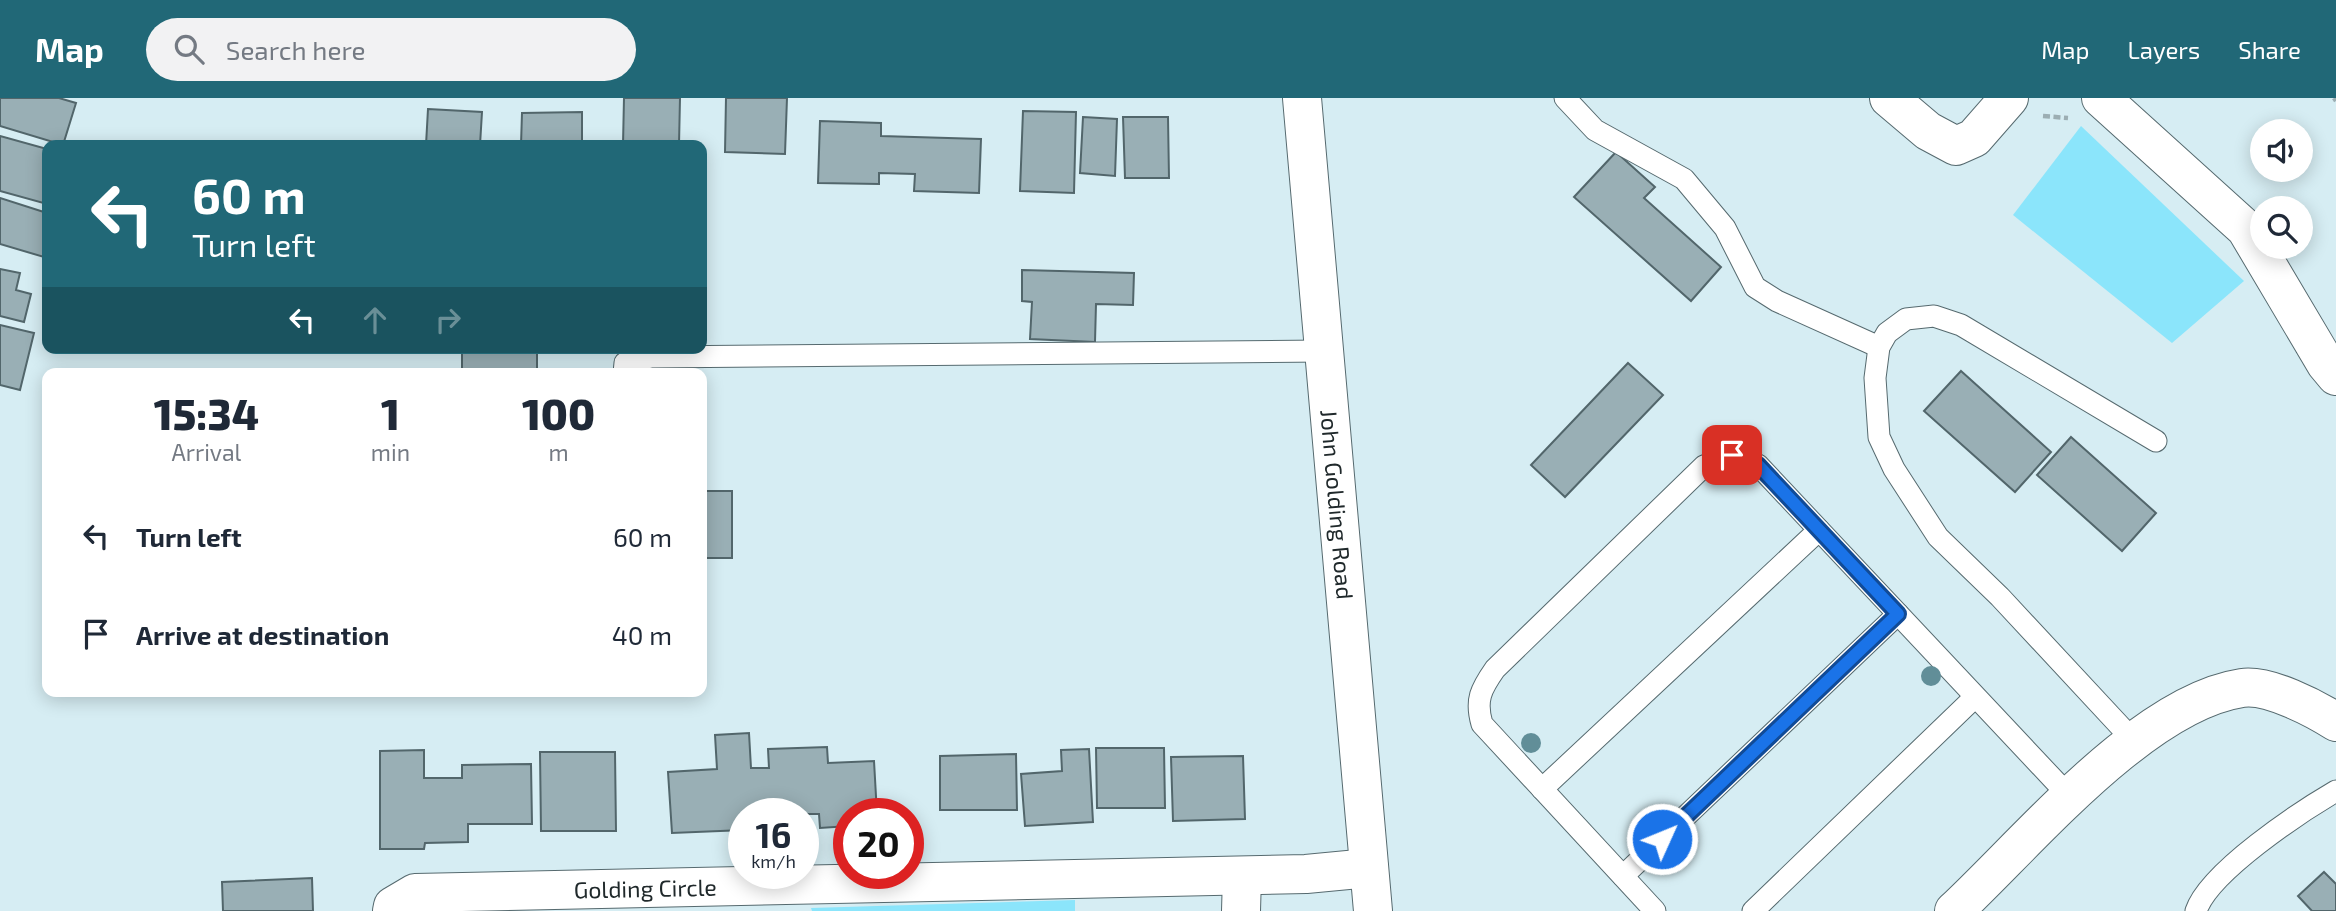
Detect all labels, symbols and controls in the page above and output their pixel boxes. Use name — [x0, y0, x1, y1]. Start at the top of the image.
search box — [146, 18, 636, 81]
text: Map — [35, 29, 104, 69]
icon: search — [170, 30, 208, 68]
text: Search here — [226, 34, 365, 65]
text: Map — [2041, 35, 2089, 64]
text: Layers — [2127, 35, 2200, 64]
text: Share — [2238, 35, 2301, 64]
map controls — [2250, 119, 2313, 259]
button: sound — [2250, 119, 2313, 182]
text: 60 m — [192, 165, 306, 224]
icon: left — [77, 168, 168, 259]
button: search — [2250, 196, 2313, 259]
text: Turn left — [192, 225, 316, 263]
icon: left — [283, 301, 321, 339]
icon: ahead — [356, 301, 394, 339]
icon: right — [429, 301, 467, 339]
text: 15:34 — [154, 388, 259, 438]
text: 1 — [381, 388, 400, 438]
text: 100 — [522, 388, 595, 438]
street label: John Golding Road — [1315, 408, 1360, 601]
pin — [1702, 425, 1762, 485]
icon: arrive — [1713, 436, 1751, 474]
text: Arrival — [171, 438, 241, 466]
text: min — [371, 438, 410, 466]
text: m — [548, 438, 569, 466]
icon: left — [77, 517, 115, 555]
text: Turn left — [136, 521, 242, 552]
text: 60 m — [613, 521, 672, 552]
icon: arrive — [77, 615, 115, 653]
text: Arrive at destination — [136, 619, 389, 650]
text: 40 m — [612, 619, 672, 650]
speed limit sign: 20 — [833, 798, 924, 889]
position arrow — [1625, 802, 1699, 876]
text: 16 — [756, 813, 791, 855]
text: km/h — [751, 850, 796, 872]
street label: Golding Circle — [574, 873, 717, 904]

